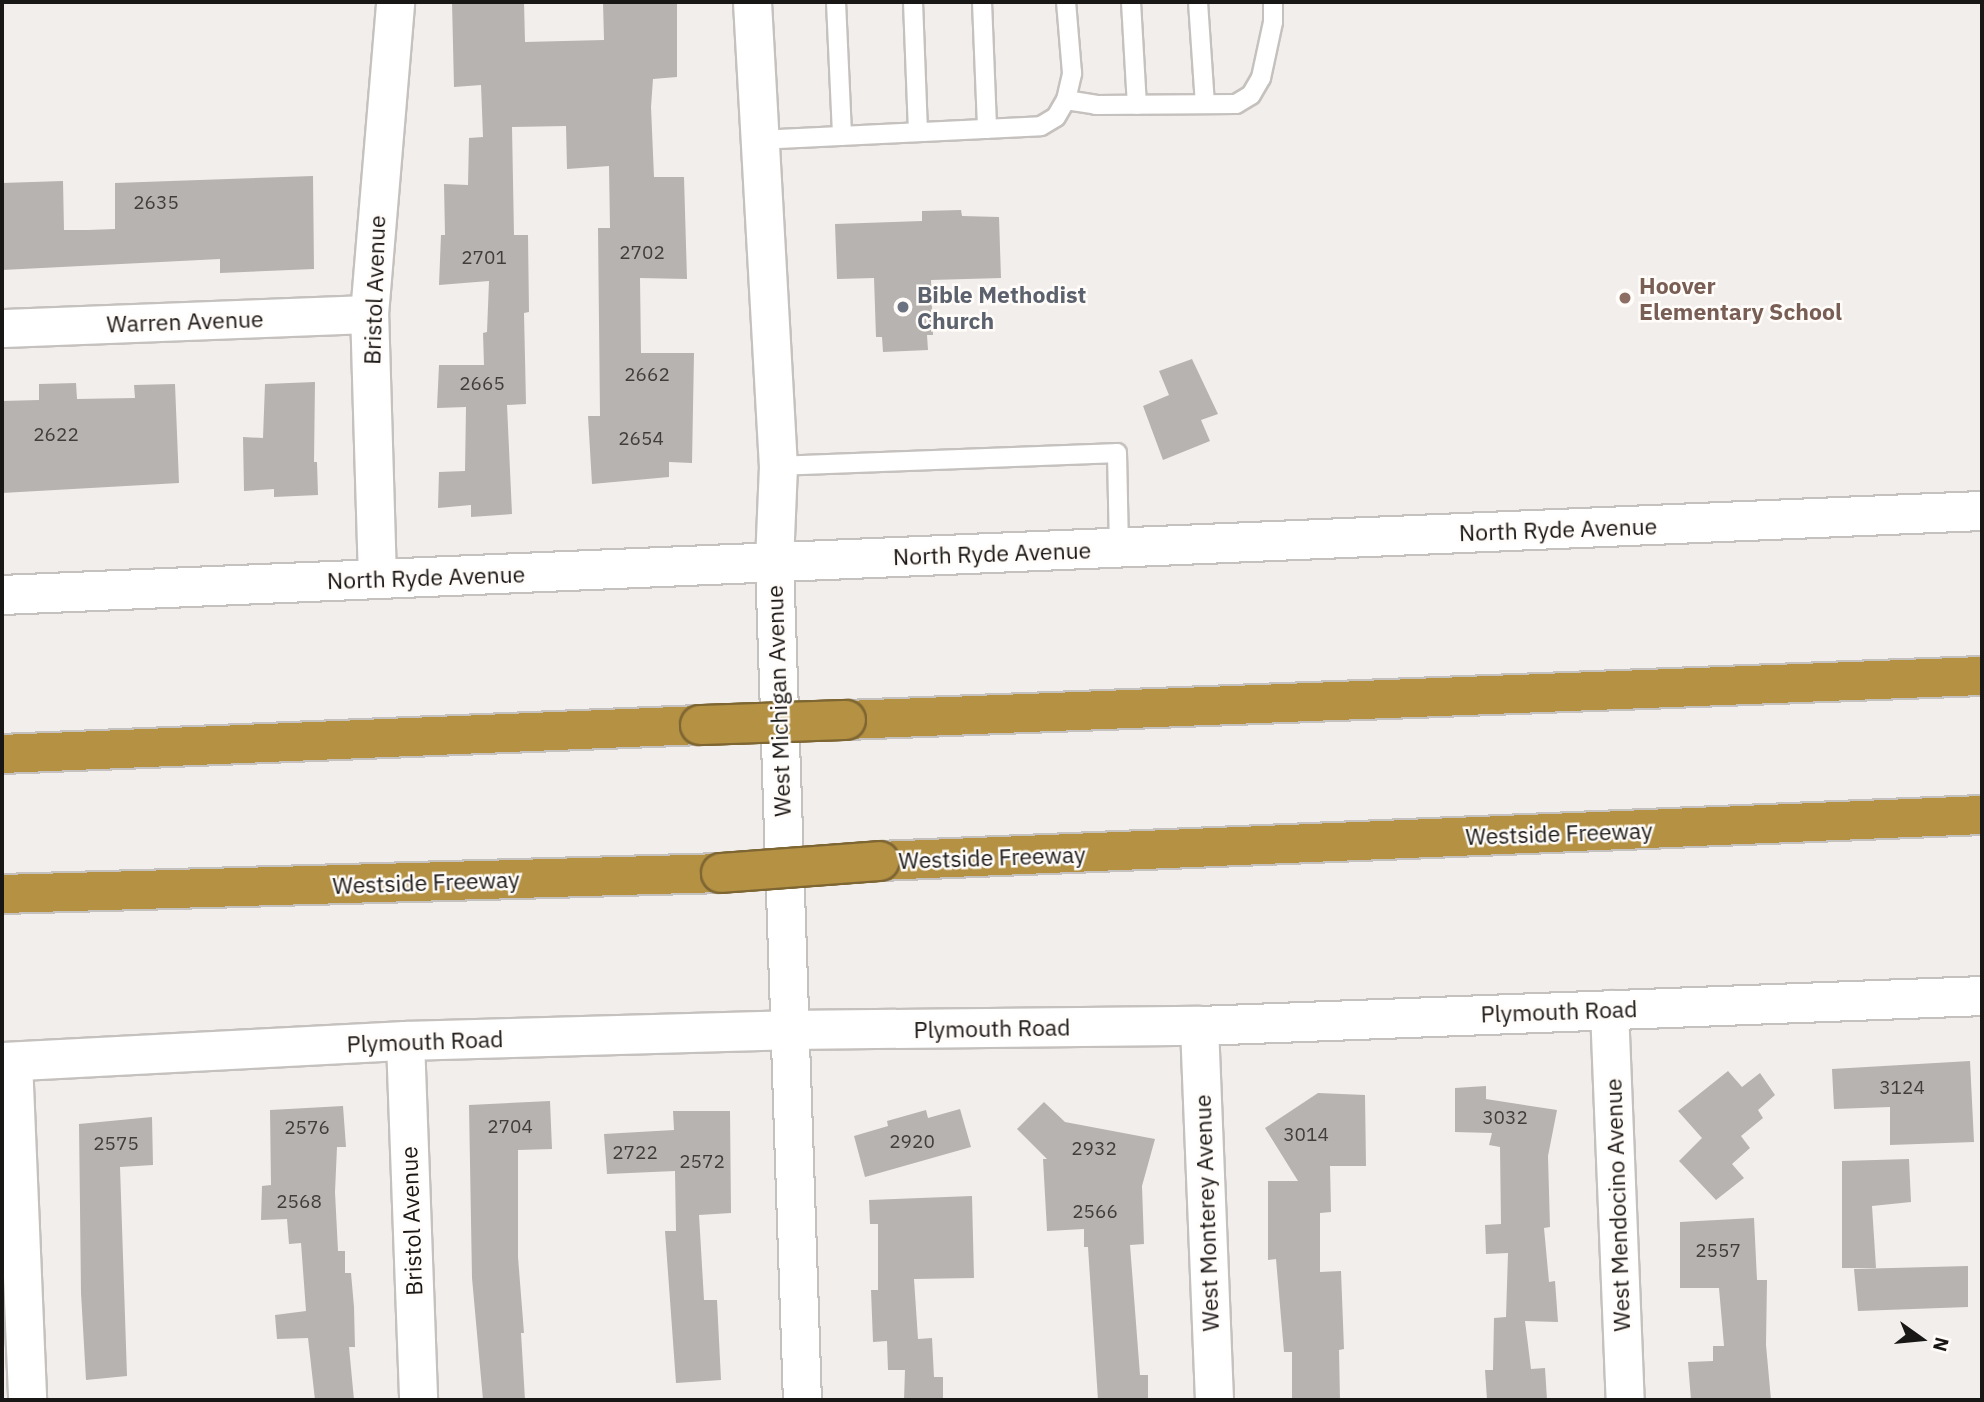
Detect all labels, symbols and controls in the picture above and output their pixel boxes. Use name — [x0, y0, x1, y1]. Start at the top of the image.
house number: 2635 — [133, 192, 179, 214]
street label: Bristol Avenue — [358, 215, 390, 365]
house number: 2702 — [619, 242, 665, 264]
house number: 2701 — [461, 247, 507, 269]
place label: Hoover Elementary School — [1639, 271, 1842, 325]
place label: Bible Methodist Church — [917, 280, 1086, 334]
marker: Hoover Elementary School — [1617, 290, 1633, 306]
marker: Bible Methodist Church — [895, 299, 911, 315]
street label: Warren Avenue — [106, 304, 264, 338]
house number: 2662 — [624, 364, 670, 386]
house number: 2665 — [459, 373, 505, 395]
house number: 2622 — [33, 424, 79, 446]
house number: 2654 — [618, 428, 664, 450]
street label: North Ryde Avenue — [1458, 512, 1658, 546]
street label: North Ryde Avenue — [892, 536, 1092, 570]
street label: North Ryde Avenue — [326, 560, 526, 594]
street label: West Michigan Avenue — [760, 585, 796, 817]
street label: Westside Freeway — [1465, 816, 1653, 850]
street label: Westside Freeway — [898, 840, 1086, 874]
street label: Westside Freeway — [332, 865, 520, 899]
street label: Plymouth Road — [1480, 994, 1638, 1028]
street label: Plymouth Road — [913, 1013, 1071, 1043]
street label: Plymouth Road — [346, 1024, 504, 1058]
house number: 3124 — [1879, 1077, 1925, 1099]
street label: West Mendocino Avenue — [1599, 1078, 1635, 1332]
street label: West Monterey Avenue — [1188, 1094, 1224, 1332]
house number: 3032 — [1482, 1107, 1528, 1129]
house number: 2704 — [487, 1116, 533, 1138]
house number: 2576 — [284, 1117, 330, 1139]
house number: 3014 — [1283, 1124, 1329, 1146]
house number: 2920 — [889, 1131, 935, 1153]
house number: 2575 — [93, 1133, 139, 1155]
house number: 2932 — [1071, 1138, 1117, 1160]
house number: 2722 — [612, 1142, 658, 1164]
street label: Bristol Avenue — [395, 1146, 427, 1296]
house number: 2572 — [679, 1151, 725, 1173]
house number: 2568 — [276, 1191, 322, 1213]
house number: 2566 — [1072, 1201, 1118, 1223]
house number: 2557 — [1695, 1240, 1741, 1262]
north arrow — [1886, 1304, 1956, 1374]
text: N — [1928, 1335, 1955, 1354]

